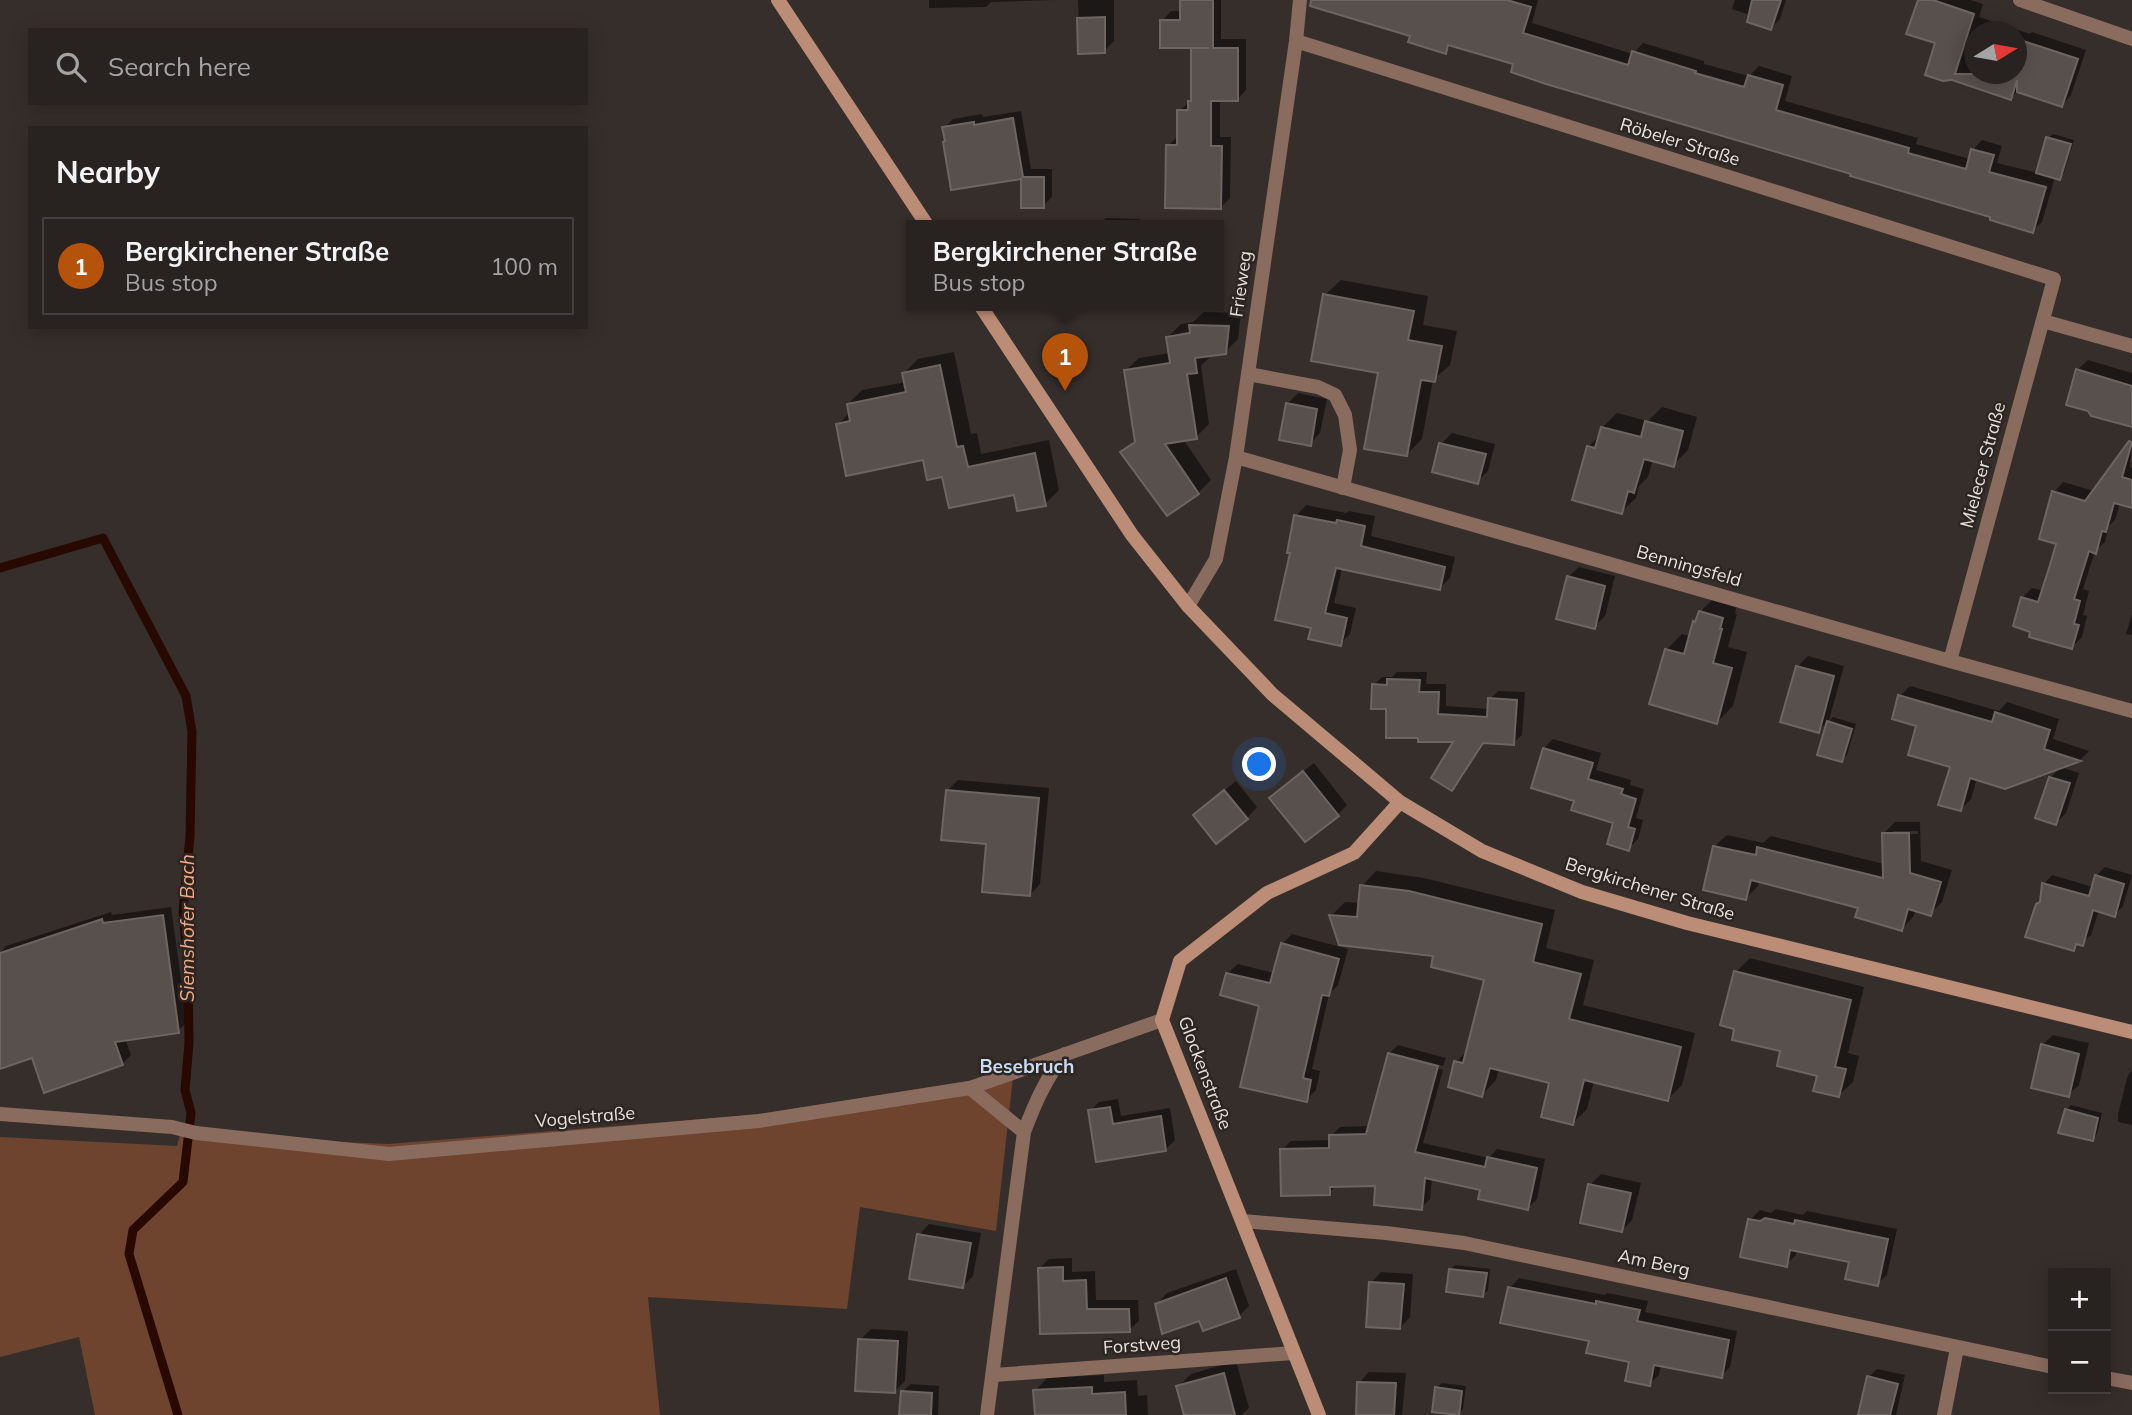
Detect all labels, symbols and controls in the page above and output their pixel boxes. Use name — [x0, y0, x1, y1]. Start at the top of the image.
north arrow — [1964, 21, 2027, 84]
search box — [28, 28, 588, 105]
icon: search — [52, 48, 90, 86]
text: Search here — [108, 50, 251, 83]
street label: Röbeler Straße — [1617, 112, 1743, 171]
text: Nearby — [56, 153, 160, 191]
popup — [906, 220, 1224, 311]
text: Bergkirchener Straße — [125, 235, 389, 268]
text: Bergkirchener Straße — [933, 235, 1197, 268]
street label: Frieweg — [1224, 249, 1257, 319]
text: 1 — [74, 252, 88, 281]
text: 100 m — [490, 252, 558, 281]
text: Bus stop — [125, 268, 217, 297]
text: Bus stop — [933, 268, 1025, 297]
pin: 1 — [1042, 333, 1088, 391]
street label: Mielecer Straße — [1955, 399, 2010, 530]
street label: Benningsfeld — [1634, 540, 1744, 592]
your location — [1242, 747, 1276, 781]
street label: Bergkirchener Straße — [1563, 852, 1738, 925]
water label: Siemshofer Bach — [175, 854, 199, 1002]
street label: Glockenstraße — [1173, 1013, 1238, 1133]
district label: Besebruch — [979, 1054, 1075, 1078]
street label: Vogelstraße — [534, 1101, 636, 1132]
street label: Am Berg — [1616, 1244, 1692, 1281]
map controls — [2048, 1268, 2111, 1394]
button: + — [2048, 1268, 2111, 1331]
street label: Forstweg — [1102, 1330, 1182, 1359]
button: − — [2048, 1331, 2111, 1394]

